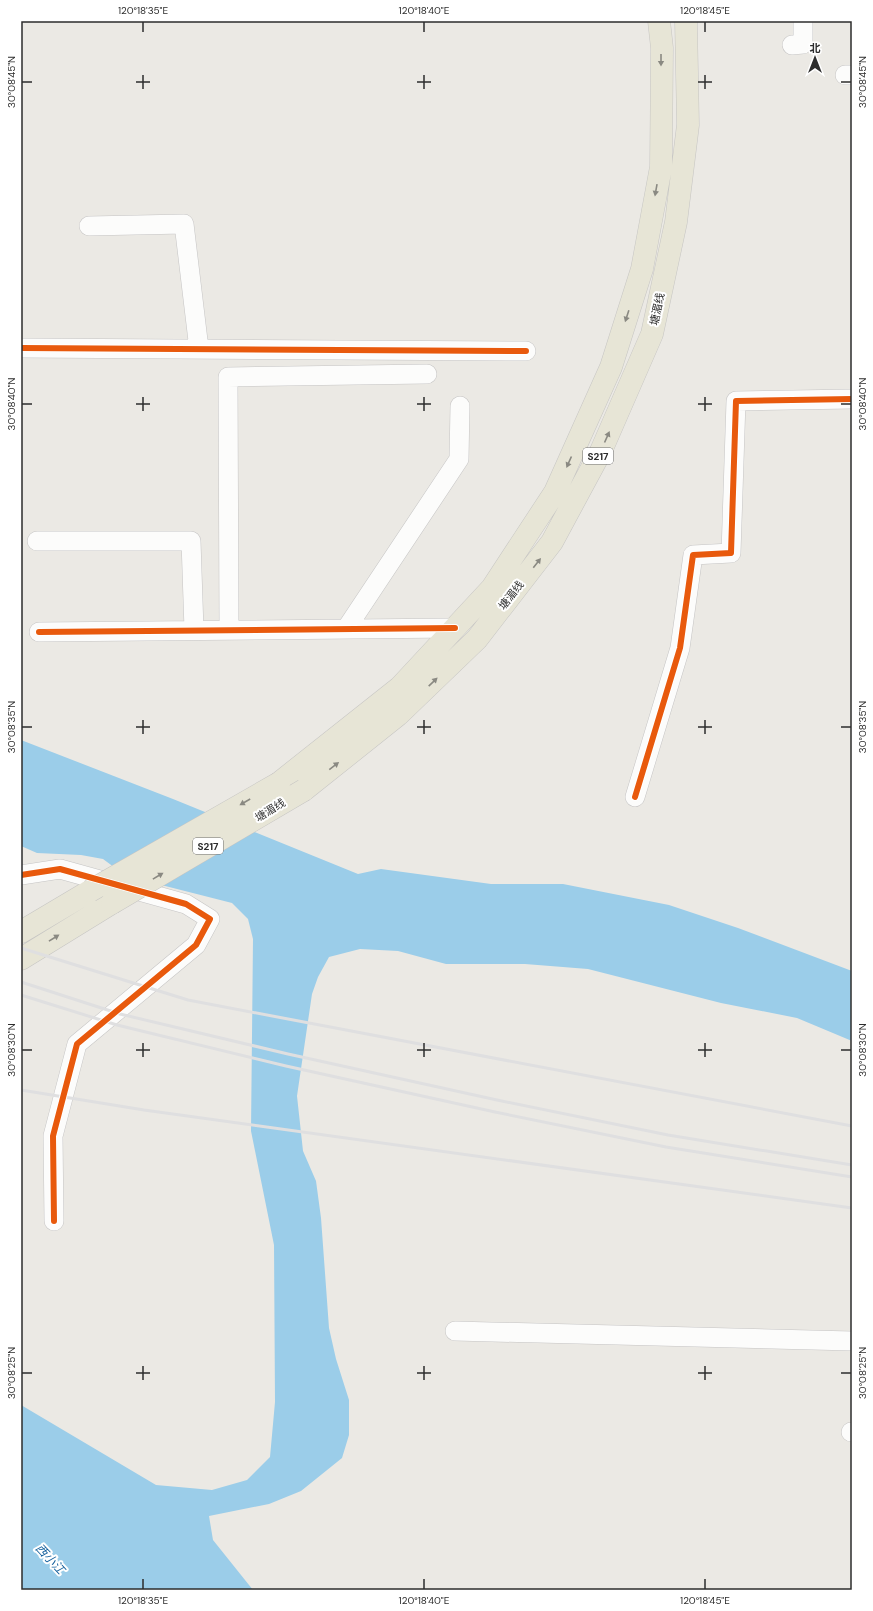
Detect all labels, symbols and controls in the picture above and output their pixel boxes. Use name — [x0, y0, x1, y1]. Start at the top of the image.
text: 120°18'35"E — [118, 4, 168, 17]
text: 120°18'40"E — [399, 4, 450, 17]
text: 120°18'45"E — [680, 4, 730, 17]
north arrow — [795, 38, 835, 78]
text: 北 — [810, 41, 821, 55]
one-way arrow — [658, 54, 664, 67]
text: 30°08'45"N — [5, 56, 18, 108]
text: 30°08'45"N — [856, 56, 869, 108]
one-way arrow — [653, 183, 659, 196]
street label: 塘湄线 — [647, 291, 667, 327]
one-way arrow — [624, 310, 630, 322]
text: 30°08'40"N — [5, 377, 18, 430]
text: 30°08'40"N — [856, 377, 869, 430]
one-way arrow — [604, 432, 610, 443]
road number: S217 — [583, 448, 613, 464]
one-way arrow — [565, 457, 571, 469]
one-way arrow — [532, 557, 541, 568]
street label: 塘湄线 — [495, 578, 527, 612]
one-way arrow — [428, 677, 438, 686]
text: 30°08'35"N — [5, 701, 18, 753]
text: 30°08'35"N — [856, 701, 869, 753]
one-way arrow — [329, 761, 340, 770]
street label: 塘湄线 — [252, 796, 288, 824]
one-way arrow — [239, 799, 251, 806]
road number: S217 — [193, 838, 223, 854]
one-way arrow — [153, 872, 163, 880]
one-way arrow — [48, 935, 60, 942]
text: 30°08'30"N — [5, 1023, 18, 1077]
text: 30°08'30"N — [856, 1023, 869, 1077]
text: 30°08'25"N — [5, 1347, 18, 1399]
text: 30°08'25"N — [856, 1347, 869, 1399]
water label: 西小江 — [32, 1540, 69, 1579]
text: 120°18'35"E — [118, 1594, 168, 1607]
text: 120°18'40"E — [399, 1594, 450, 1607]
text: 120°18'45"E — [680, 1594, 730, 1607]

